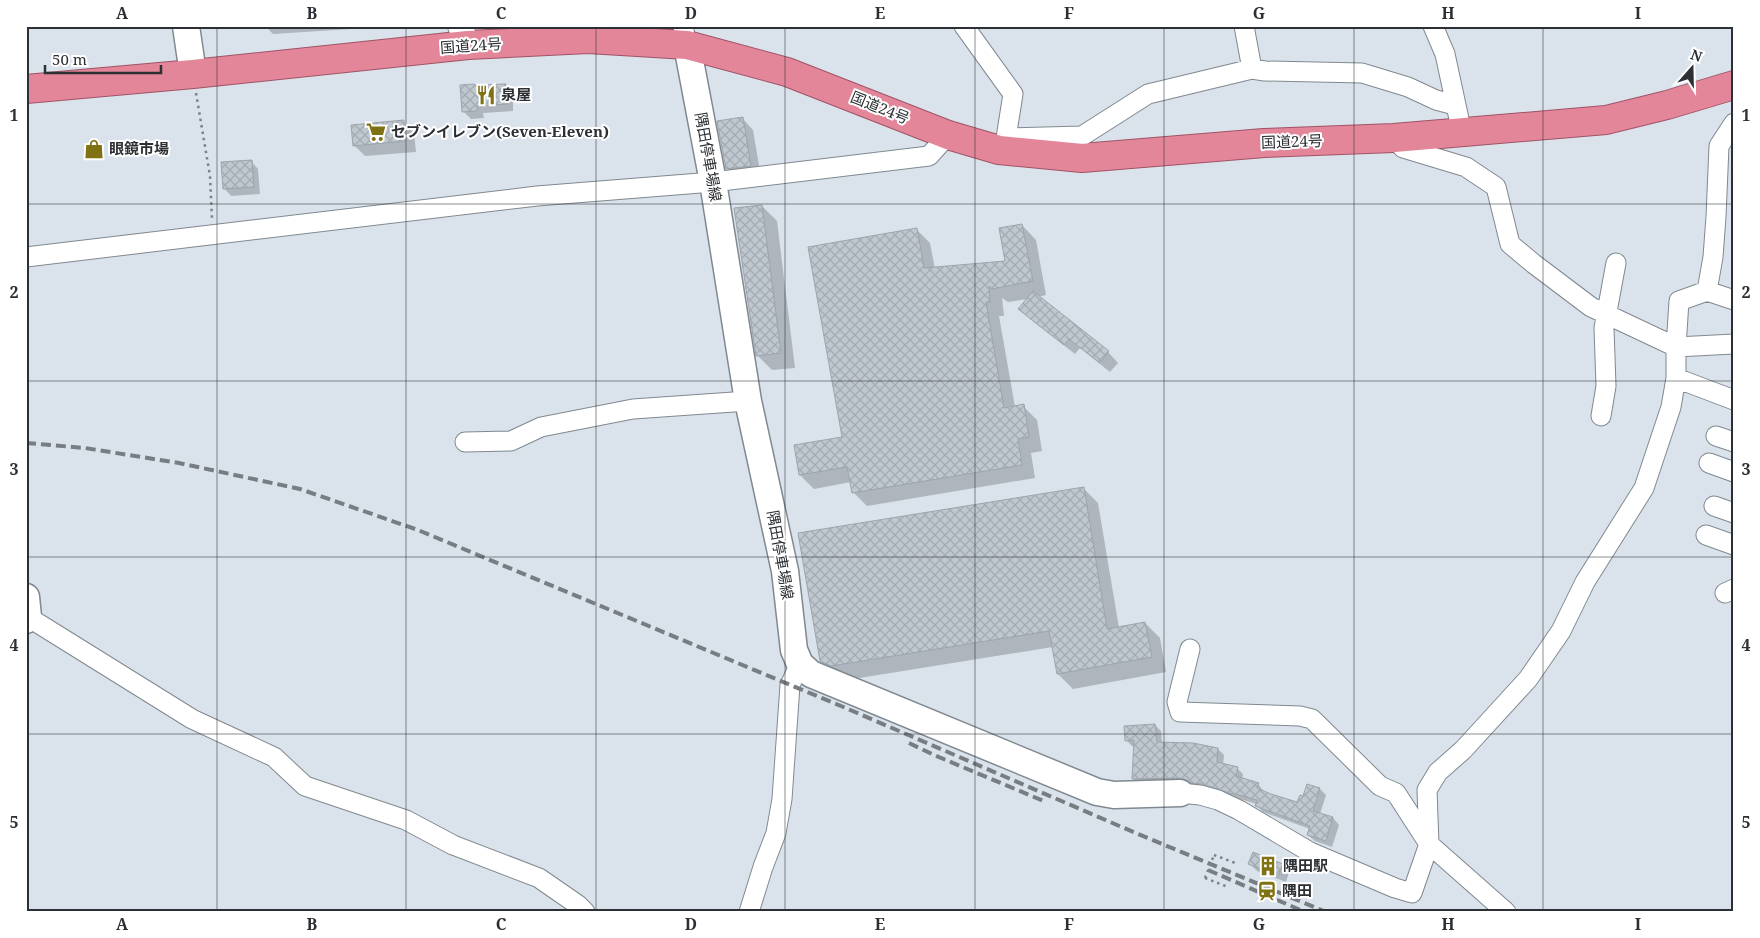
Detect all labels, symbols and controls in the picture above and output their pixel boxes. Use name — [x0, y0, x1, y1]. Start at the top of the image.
text: A — [116, 2, 129, 24]
text: B — [307, 2, 318, 24]
text: C — [496, 2, 507, 24]
text: D — [685, 2, 697, 24]
text: E — [875, 2, 885, 24]
text: F — [1064, 2, 1074, 24]
text: G — [1253, 2, 1265, 24]
text: H — [1441, 2, 1455, 24]
text: I — [1635, 2, 1641, 24]
street label: 国道24号 — [439, 33, 502, 57]
scale bar — [45, 42, 161, 74]
north arrow — [1668, 42, 1718, 92]
text: N — [1688, 44, 1705, 66]
text: 50 m — [52, 49, 87, 69]
restaurant icon: 泉屋 — [475, 84, 497, 106]
place label: 泉屋 — [501, 84, 531, 104]
street label: 国道24号 — [848, 86, 913, 128]
text: 1 — [9, 104, 19, 126]
text: 1 — [1741, 104, 1751, 126]
street label: 隅田停車場線 — [691, 111, 727, 203]
supermarket icon: セブンイレブン(Seven-Eleven) — [365, 121, 387, 143]
place label: セブンイレブン(Seven-Eleven) — [391, 121, 609, 141]
street label: 国道24号 — [1261, 130, 1323, 152]
shop icon: 眼鏡市場 — [83, 138, 105, 160]
place label: 眼鏡市場 — [109, 138, 169, 158]
text: 2 — [9, 281, 19, 303]
text: 2 — [1741, 281, 1751, 303]
text: 3 — [9, 458, 19, 480]
text: 3 — [1741, 458, 1751, 480]
street label: 隅田停車場線 — [763, 509, 799, 601]
text: 4 — [9, 634, 19, 656]
text: 4 — [1741, 634, 1751, 656]
text: 5 — [9, 811, 19, 833]
text: 5 — [1741, 811, 1751, 833]
building icon: 隅田駅 — [1257, 855, 1279, 877]
place label: 隅田駅 — [1283, 855, 1328, 875]
station icon: 隅田 — [1256, 880, 1278, 902]
place label: 隅田 — [1282, 880, 1312, 900]
text: A — [116, 913, 129, 935]
text: B — [307, 913, 318, 935]
text: C — [496, 913, 507, 935]
text: D — [685, 913, 697, 935]
text: E — [875, 913, 885, 935]
text: F — [1064, 913, 1074, 935]
text: G — [1253, 913, 1265, 935]
text: H — [1441, 913, 1455, 935]
text: I — [1635, 913, 1641, 935]

